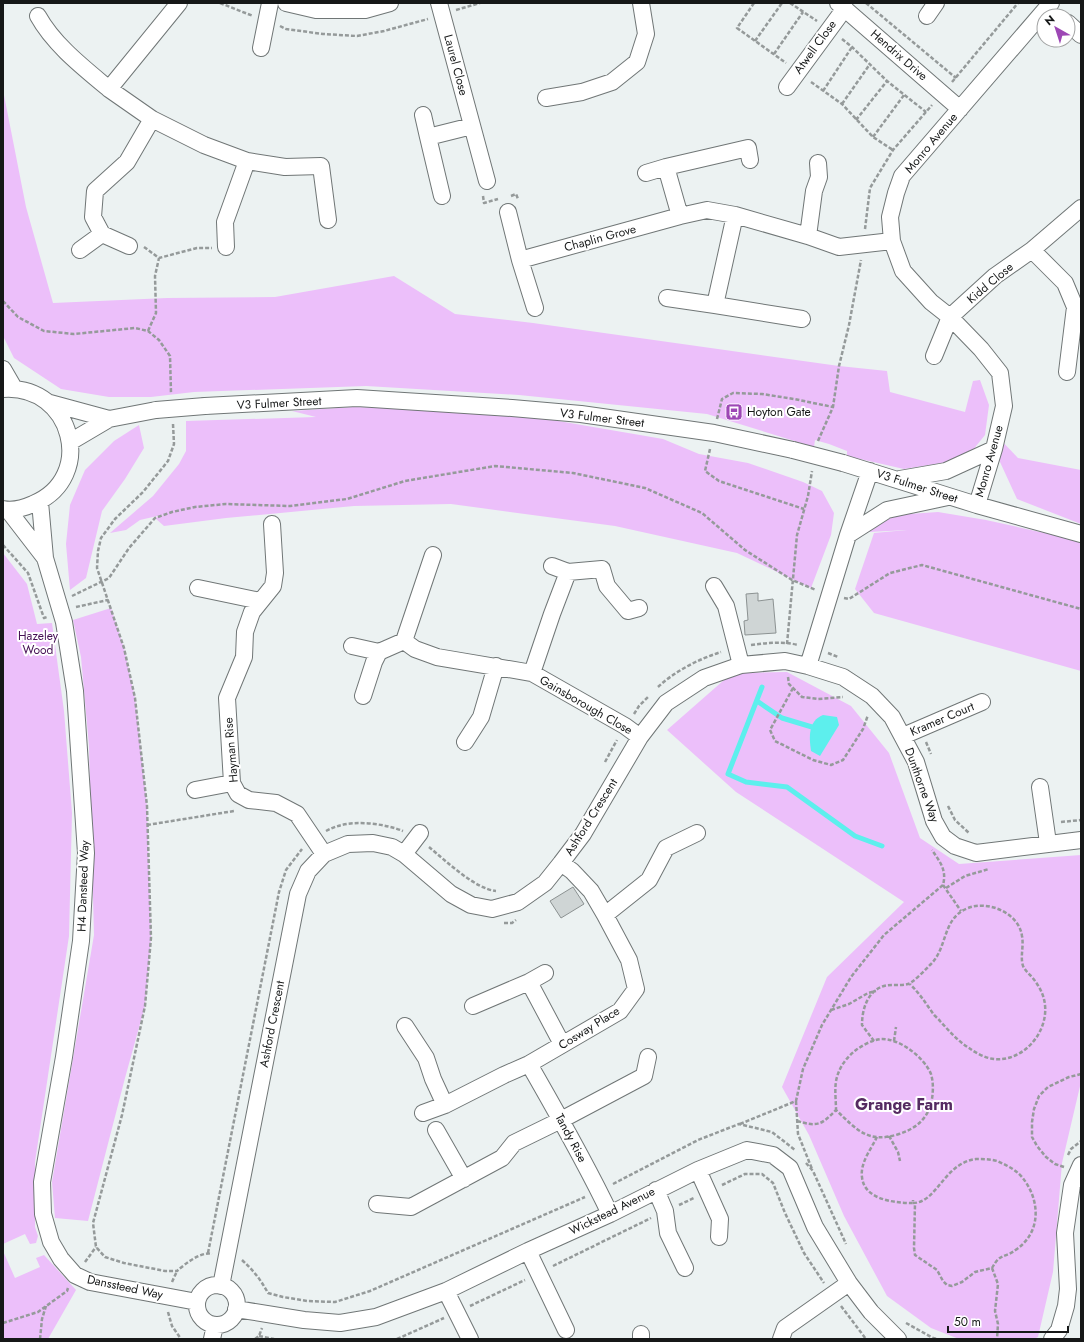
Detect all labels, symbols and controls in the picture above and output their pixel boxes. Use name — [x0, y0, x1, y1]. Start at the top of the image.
north arrow — [1036, 8, 1076, 48]
text: N — [1041, 11, 1058, 29]
street label: Atwell Close — [789, 16, 841, 78]
street label: Hendrix Drive — [867, 25, 931, 85]
street label: Laurel Close — [439, 32, 473, 98]
street label: Monro Avenue — [900, 109, 962, 177]
street label: Chaplin Grove — [562, 220, 638, 256]
street label: Kidd Close — [963, 258, 1017, 308]
street label: V3 Fulmer Street — [236, 392, 322, 414]
bus stop icon: Hoyton Gate — [724, 402, 744, 422]
place label: Hoyton Gate — [747, 403, 811, 421]
street label: V3 Fulmer Street — [559, 404, 645, 432]
street label: Monro Avenue — [970, 423, 1008, 499]
street label: V3 Fulmer Street — [874, 464, 960, 508]
park label: Hazeley Wood — [18, 627, 59, 659]
street label: Gainsborough Close — [536, 671, 636, 739]
street label: Kramer Court — [907, 697, 977, 741]
street label: Hayman Rise — [219, 717, 243, 783]
street label: Dunthorne Way — [900, 745, 944, 826]
street label: Ashford Crescent — [560, 775, 622, 859]
street label: H4 Dansteed Way — [72, 839, 94, 932]
street label: Ashford Crescent — [255, 979, 289, 1069]
street label: Cosway Place — [555, 1002, 623, 1054]
district label: Grange Farm — [855, 1093, 953, 1116]
street label: Tandy Rise — [551, 1110, 591, 1166]
street label: Wickstead Avenue — [566, 1182, 658, 1240]
street label: Danssteed Way — [85, 1270, 165, 1304]
scale bar — [948, 1308, 1068, 1334]
text: 50 m — [954, 1313, 981, 1331]

